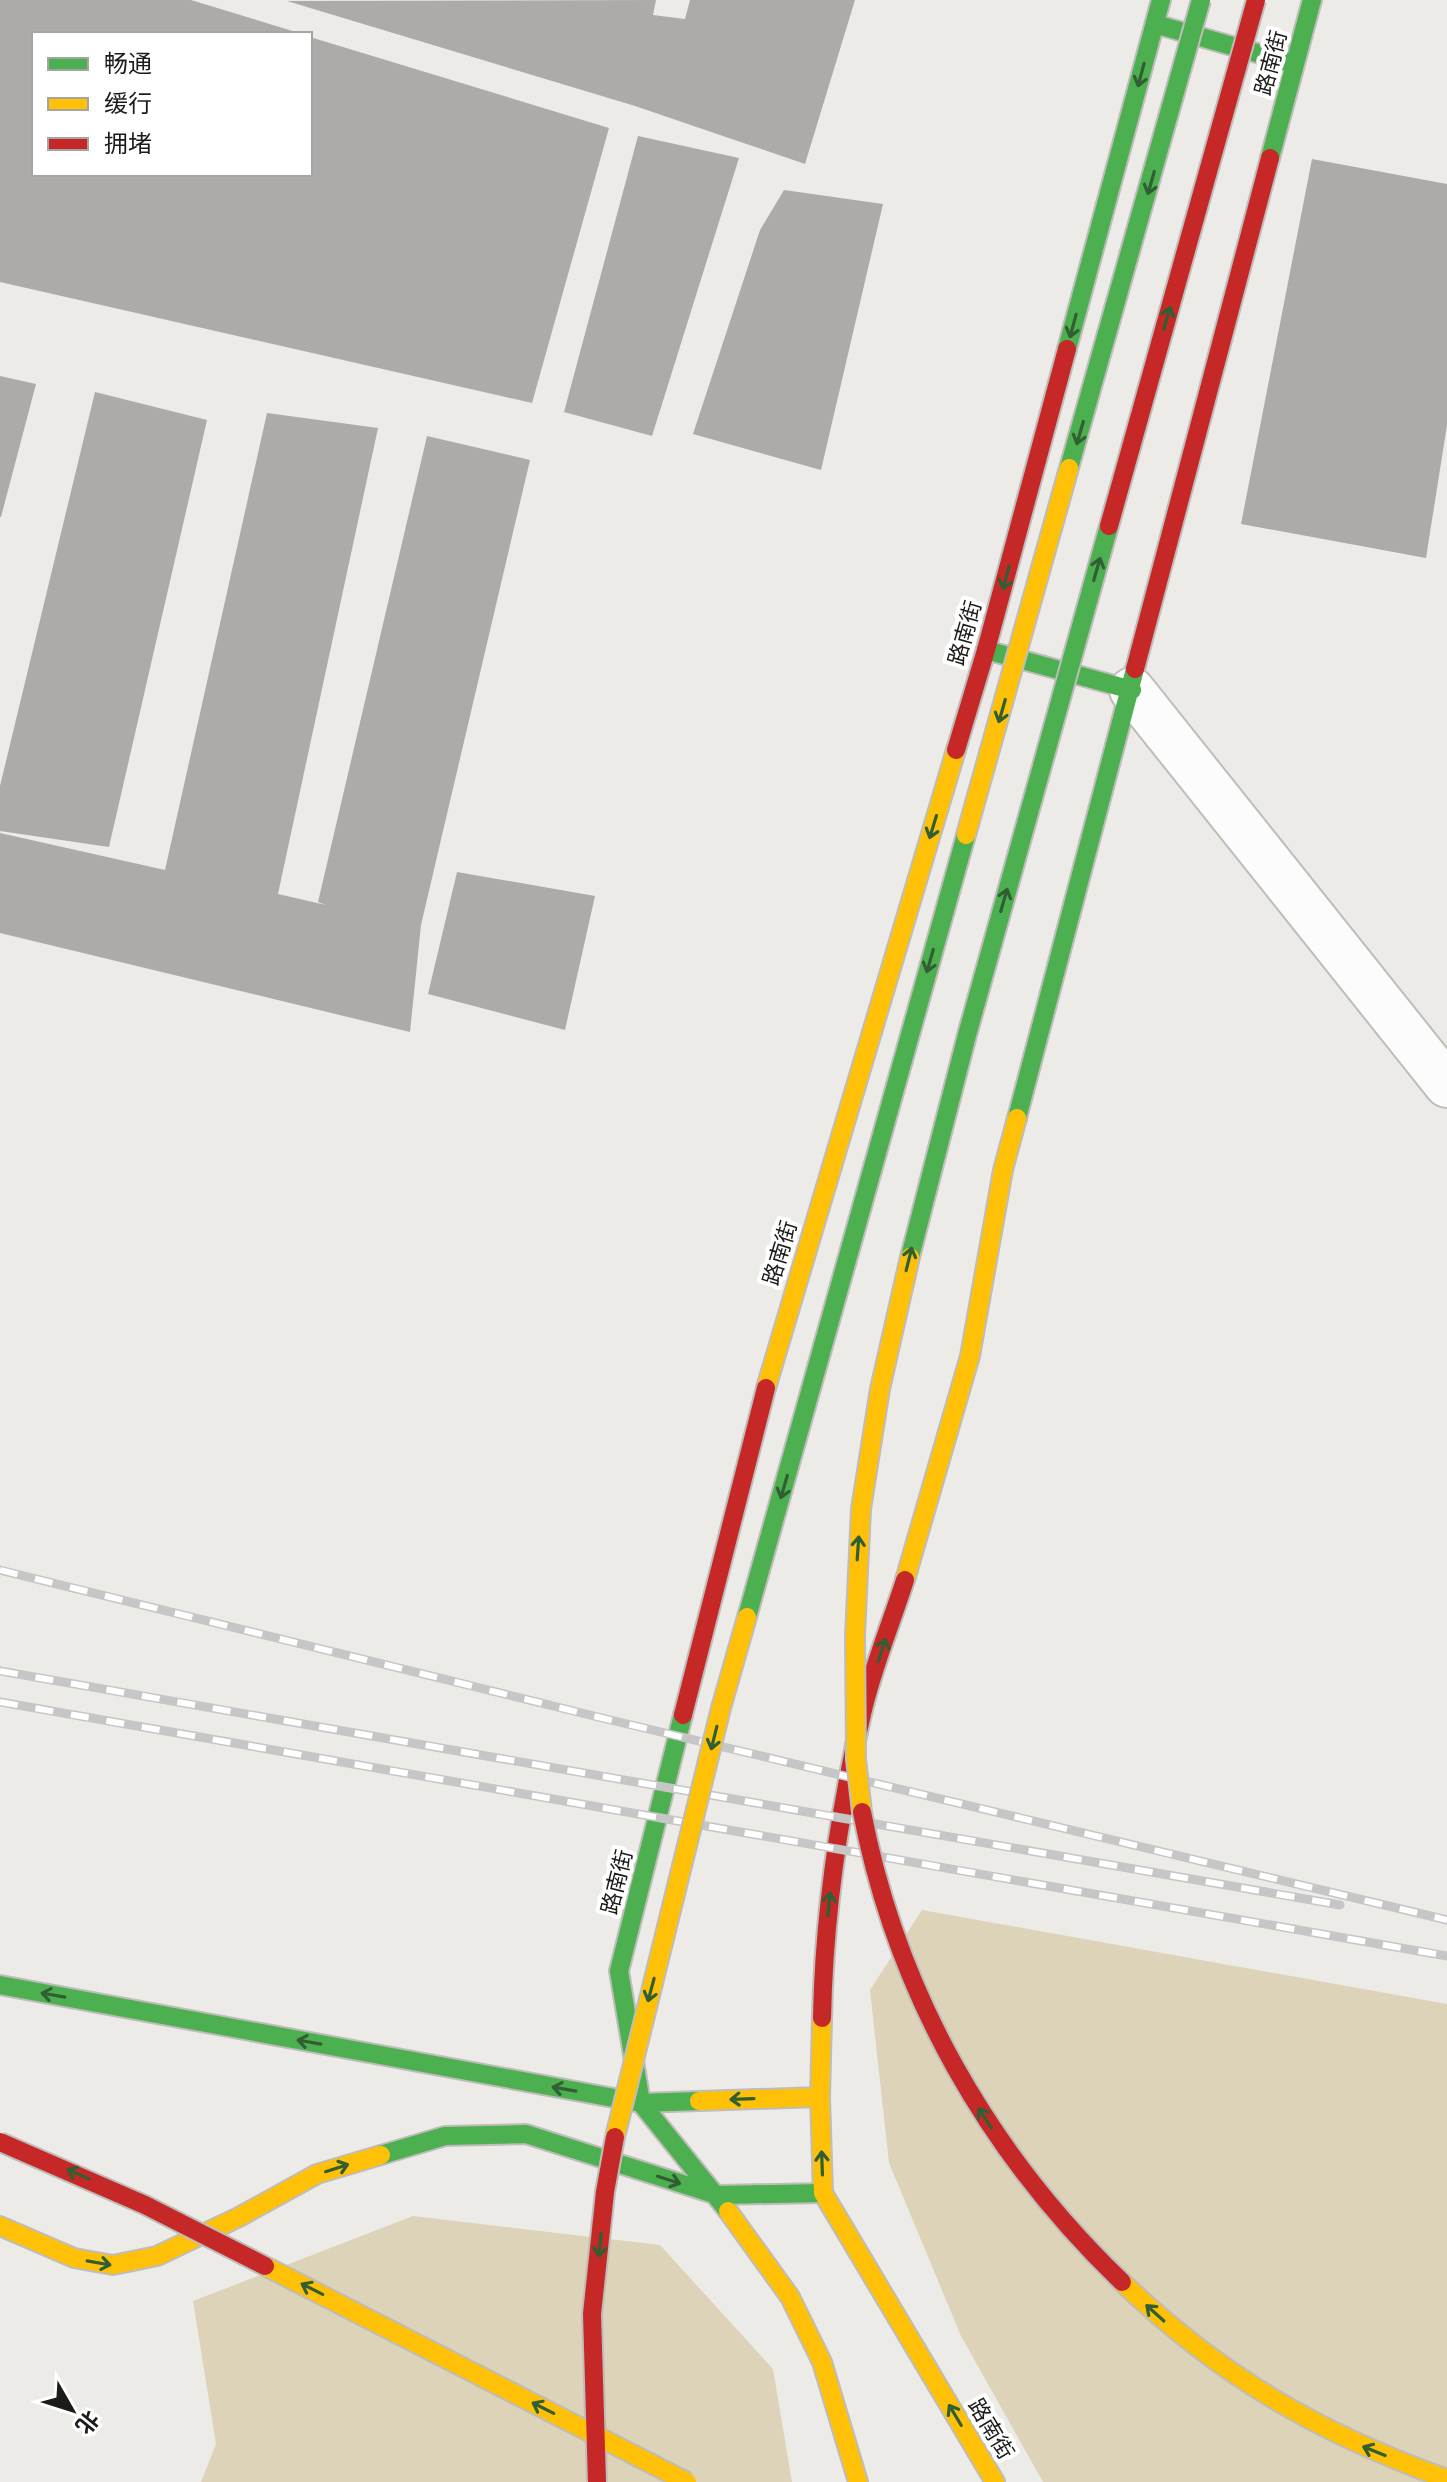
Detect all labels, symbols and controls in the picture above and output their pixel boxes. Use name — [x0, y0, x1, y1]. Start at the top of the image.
street label: 路南街 — [1250, 28, 1292, 98]
legend — [32, 32, 312, 176]
text: 畅通 — [104, 50, 152, 77]
one-way arrow — [1132, 62, 1147, 88]
text: 缓行 — [104, 90, 152, 117]
text: 拥堵 — [104, 130, 152, 157]
one-way arrow — [1143, 170, 1158, 196]
one-way arrow — [1160, 306, 1175, 332]
one-way arrow — [1065, 313, 1080, 339]
one-way arrow — [1072, 420, 1087, 446]
one-way arrow — [1090, 556, 1105, 582]
one-way arrow — [997, 564, 1012, 590]
street label: 路南街 — [944, 598, 986, 668]
one-way arrow — [993, 697, 1008, 723]
one-way arrow — [925, 814, 940, 840]
one-way arrow — [998, 888, 1013, 913]
one-way arrow — [922, 947, 937, 973]
street label: 路南街 — [758, 1218, 802, 1288]
one-way arrow — [902, 1247, 917, 1273]
one-way arrow — [776, 1474, 791, 1500]
one-way arrow — [851, 1535, 866, 1562]
one-way arrow — [876, 1638, 891, 1663]
one-way arrow — [706, 1724, 721, 1750]
street label: 路南街 — [597, 1847, 637, 1917]
one-way arrow — [822, 1891, 837, 1918]
one-way arrow — [642, 1977, 657, 2003]
one-way arrow — [41, 1987, 66, 2002]
one-way arrow — [296, 2034, 322, 2049]
one-way arrow — [552, 2081, 577, 2096]
one-way arrow — [729, 2092, 756, 2107]
one-way arrow — [977, 2107, 994, 2129]
one-way arrow — [814, 2150, 830, 2177]
one-way arrow — [323, 2160, 349, 2175]
one-way arrow — [67, 2166, 91, 2181]
one-way arrow — [656, 2173, 681, 2188]
one-way arrow — [593, 2231, 608, 2258]
one-way arrow — [85, 2256, 111, 2271]
one-way arrow — [300, 2281, 324, 2296]
one-way arrow — [1146, 2304, 1166, 2322]
north arrow — [32, 2370, 112, 2450]
street label: 路南街 — [963, 2394, 1019, 2464]
one-way arrow — [531, 2399, 555, 2415]
one-way arrow — [947, 2404, 963, 2427]
text: 北 — [71, 2406, 104, 2439]
one-way arrow — [1362, 2442, 1387, 2457]

